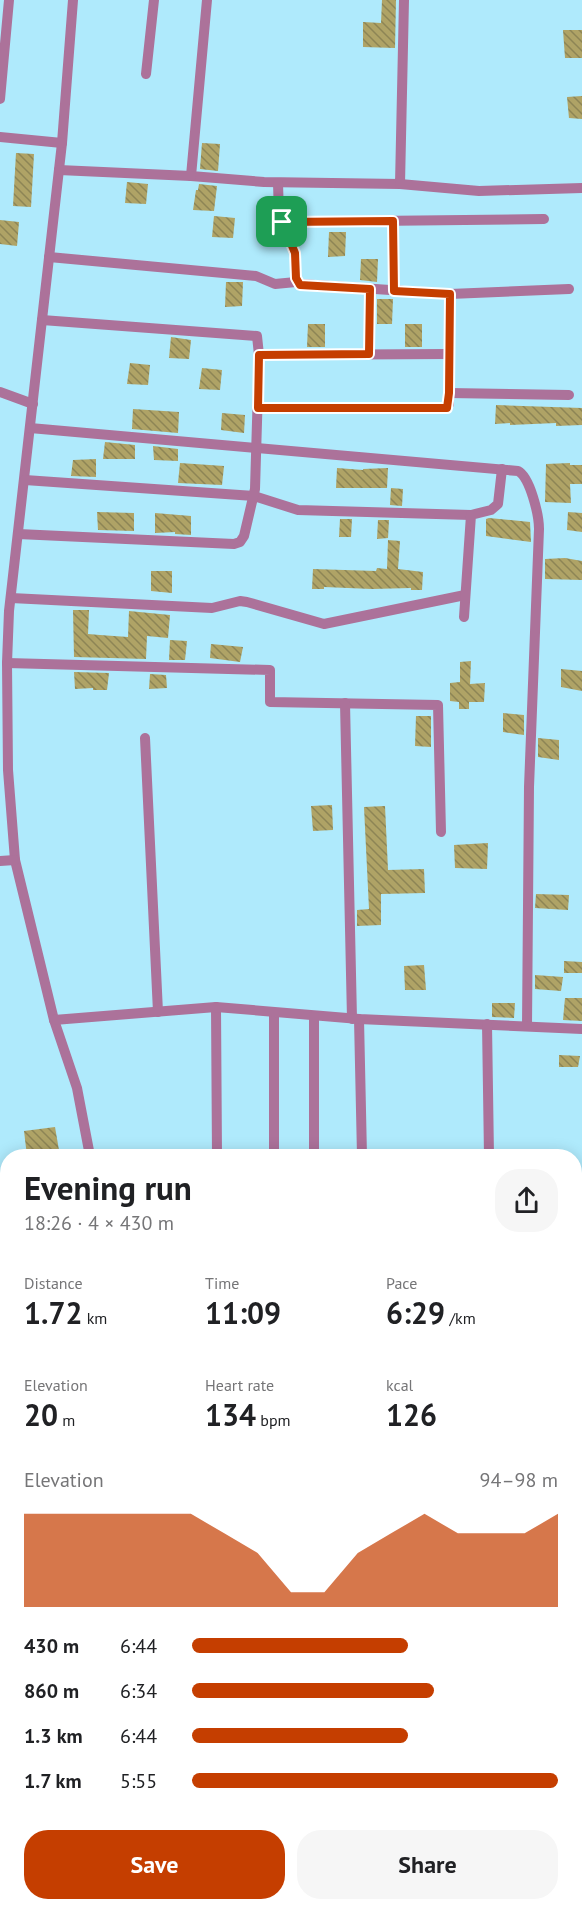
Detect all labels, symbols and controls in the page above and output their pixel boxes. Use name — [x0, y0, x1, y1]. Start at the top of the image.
pin — [256, 196, 307, 247]
icon: arrive — [265, 205, 298, 238]
text: Evening run — [24, 1166, 192, 1209]
button: share — [495, 1169, 558, 1232]
text: 18:26 · 4 × 430 m — [24, 1210, 174, 1236]
text: Distance — [24, 1273, 83, 1293]
text: Time — [205, 1273, 239, 1293]
text: Pace — [386, 1273, 417, 1293]
text: 1.72 — [24, 1293, 82, 1332]
text: 11:09 — [205, 1293, 281, 1332]
text: 6:29 — [386, 1293, 445, 1332]
text: km — [82, 1308, 107, 1328]
text: /km — [445, 1308, 476, 1328]
text: Elevation — [24, 1375, 88, 1395]
text: Heart rate — [205, 1375, 274, 1395]
text: kcal — [386, 1375, 413, 1395]
text: 20 — [24, 1395, 58, 1434]
text: 134 — [205, 1395, 256, 1434]
text: 126 — [386, 1395, 437, 1434]
text: m — [58, 1410, 75, 1430]
text: bpm — [256, 1410, 291, 1430]
text: Elevation — [24, 1467, 104, 1493]
text: 94–98 m — [480, 1467, 558, 1493]
text: 430 m — [24, 1633, 79, 1659]
text: 6:44 — [120, 1633, 157, 1659]
text: 860 m — [24, 1678, 79, 1704]
text: 6:34 — [120, 1678, 157, 1704]
text: 1.3 km — [24, 1723, 83, 1749]
text: 6:44 — [120, 1723, 157, 1749]
text: 1.7 km — [24, 1768, 82, 1794]
text: 5:55 — [120, 1768, 157, 1794]
button: Save — [24, 1830, 285, 1899]
button: Share — [297, 1830, 558, 1899]

